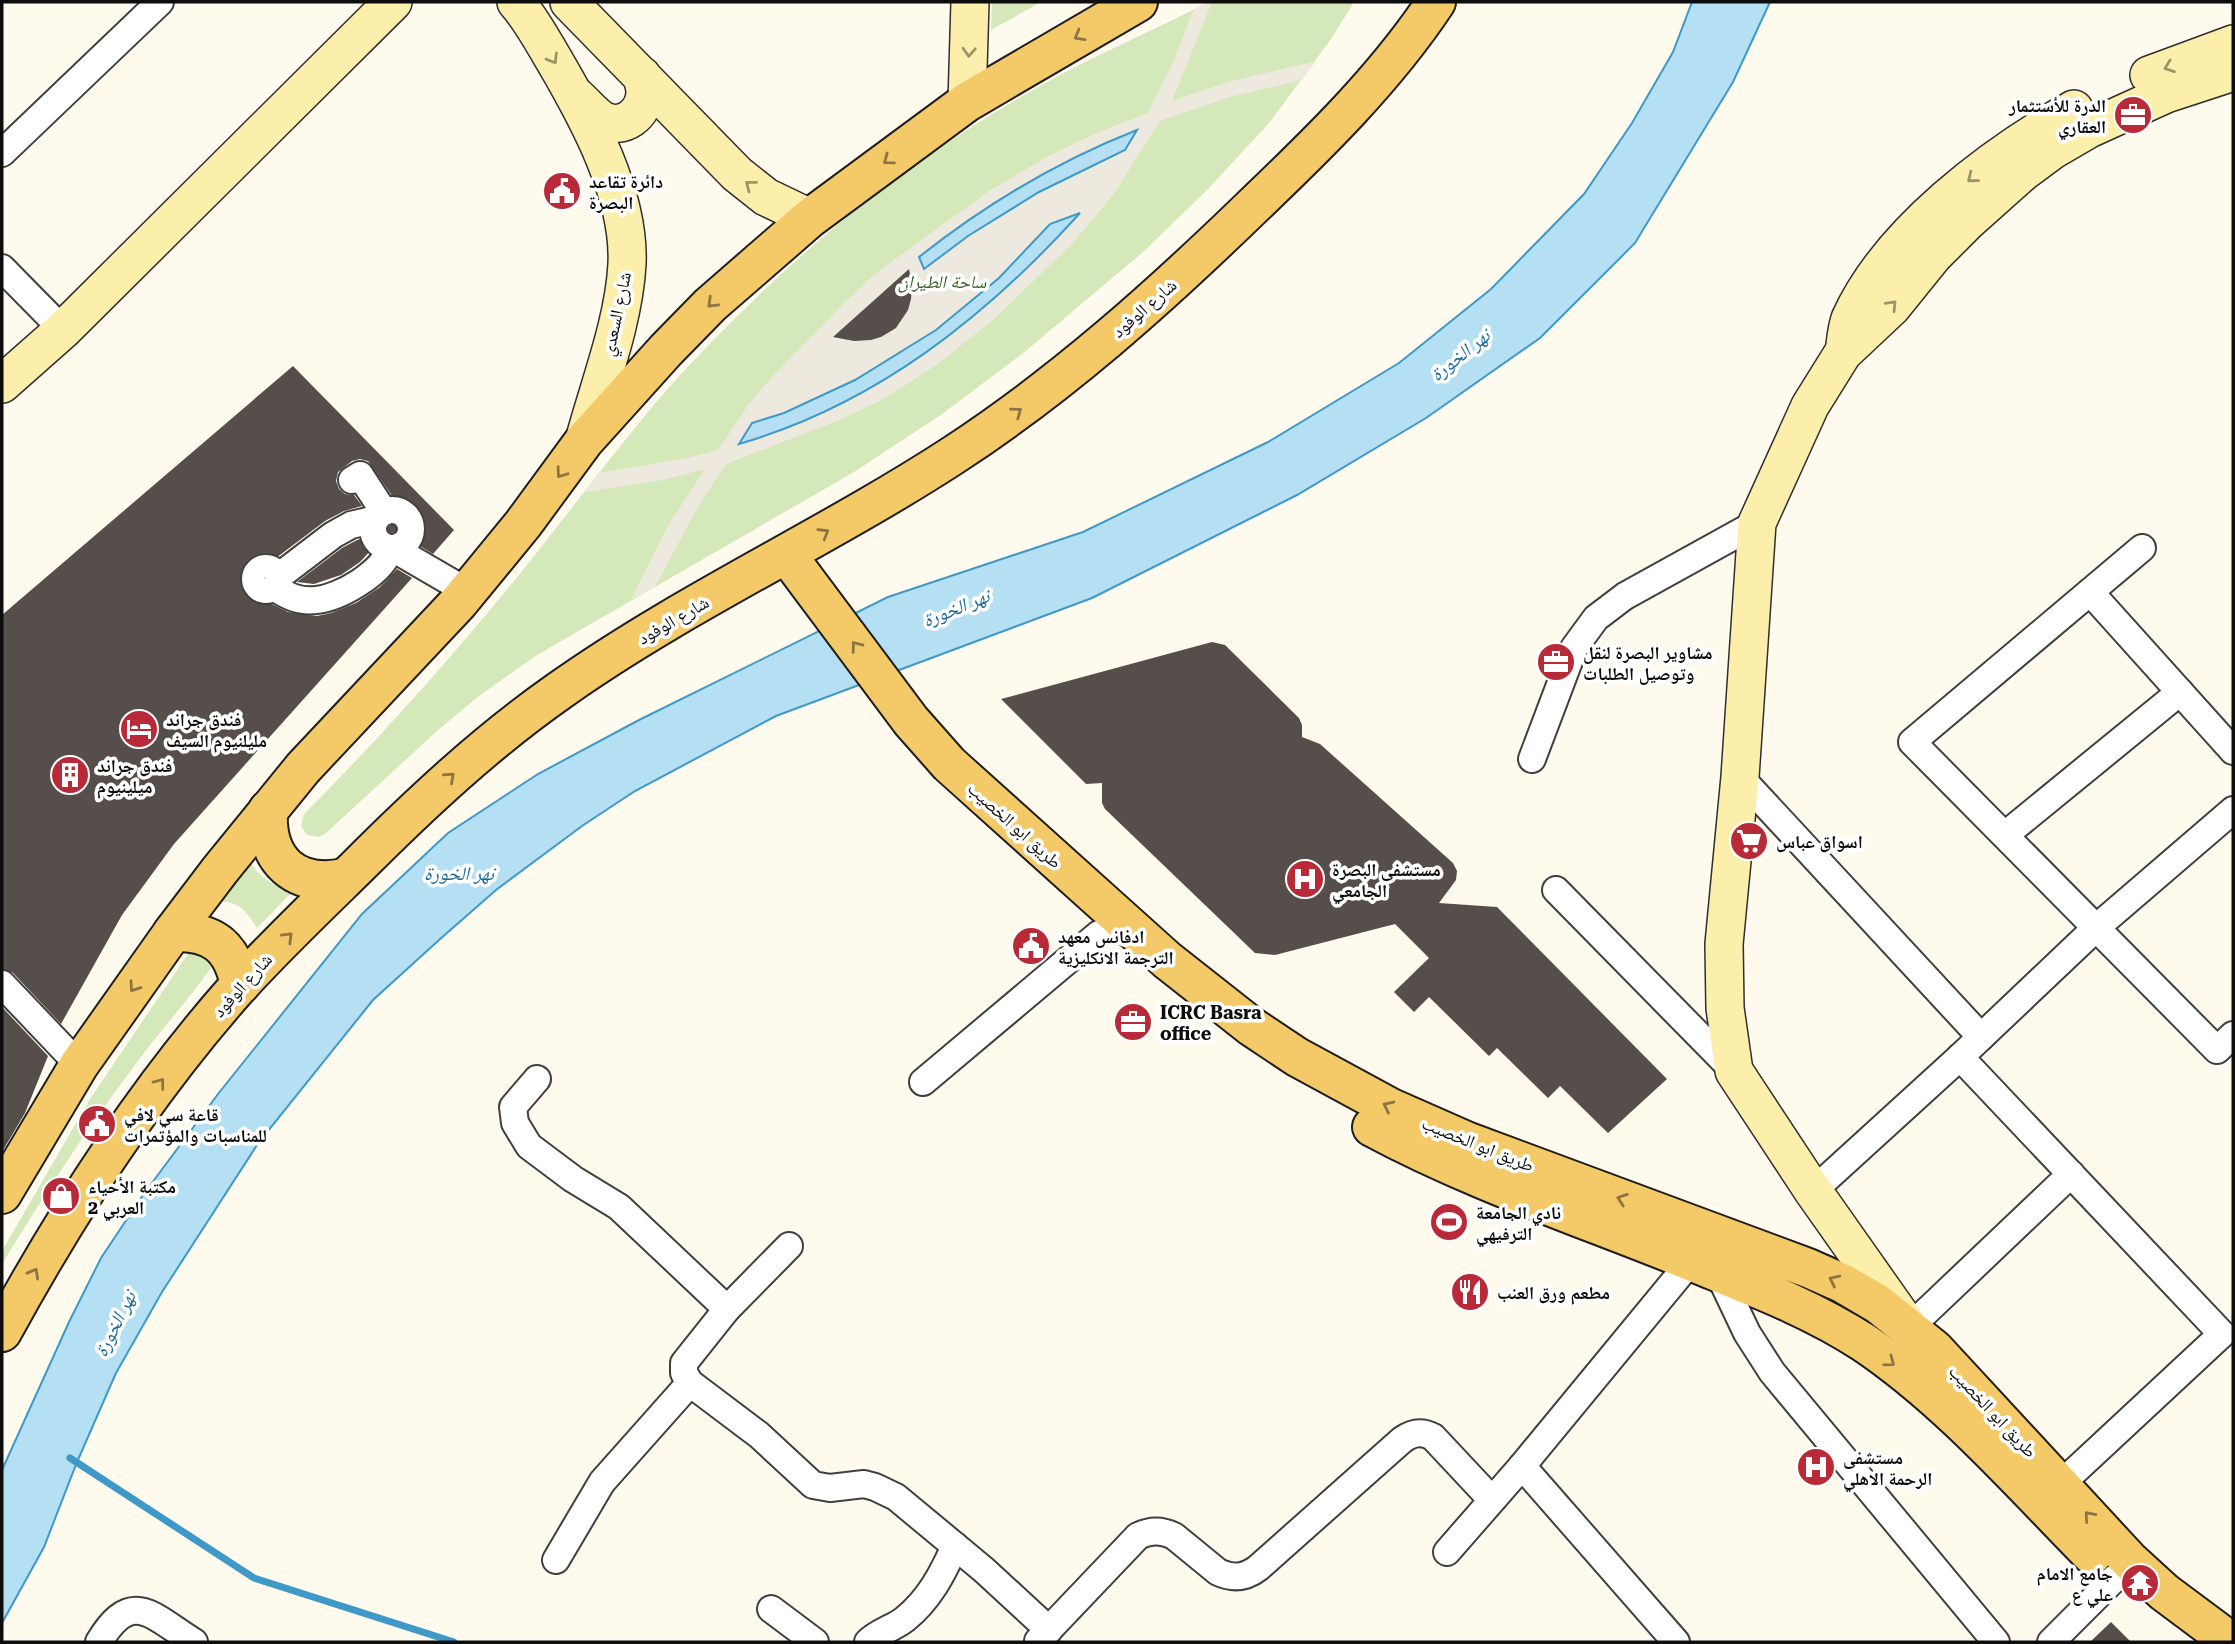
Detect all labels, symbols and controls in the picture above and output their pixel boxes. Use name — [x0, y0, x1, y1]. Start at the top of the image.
one-way arrow — [1073, 28, 1086, 41]
one-way arrow — [962, 46, 977, 57]
one-way arrow — [545, 51, 558, 64]
one-way arrow — [2163, 59, 2175, 73]
office icon: الدرة للأستثمار العقاري — [2112, 94, 2154, 136]
place label: الدرة للأستثمار العقاري — [2008, 95, 2106, 141]
one-way arrow — [883, 151, 896, 164]
one-way arrow — [1967, 169, 1979, 182]
public building icon: دائرة تقاعد البصرة — [541, 170, 583, 212]
place label: دائرة تقاعد البصرة — [589, 171, 663, 213]
one-way arrow — [745, 180, 758, 193]
street label: شارع السعدي — [597, 270, 640, 359]
park label: ساحة الطيران — [898, 271, 986, 293]
street label: شارع الوفود — [1107, 274, 1181, 343]
one-way arrow — [707, 295, 720, 308]
one-way arrow — [1884, 300, 1896, 313]
water label: نهر الخورة — [1426, 322, 1497, 386]
one-way arrow — [1009, 408, 1022, 420]
one-way arrow — [557, 465, 569, 478]
one-way arrow — [816, 528, 829, 541]
water label: نهر الخورة — [919, 583, 996, 632]
street label: شارع الوفود — [634, 591, 713, 650]
one-way arrow — [851, 641, 864, 654]
office icon: مشاوير البصرة لنقل وتوصيل الطلبات — [1535, 641, 1577, 683]
place label: مشاوير البصرة لنقل وتوصيل الطلبات — [1583, 642, 1713, 685]
hotel icon: فندق جراند مليلنيوم السيف — [118, 708, 160, 750]
place label: فندق جراند مليلنيوم السيف — [166, 709, 267, 753]
building icon: فندق جراند ميلينيوم — [49, 754, 91, 796]
place label: فندق جراند ميلينيوم — [97, 755, 173, 799]
one-way arrow — [442, 773, 455, 785]
street label: طريق ابو الخصيب — [963, 777, 1066, 873]
supermarket icon: اسواق عباس — [1728, 820, 1770, 862]
place label: اسواق عباس — [1776, 831, 1863, 853]
hospital icon: مستشفى البصرة الجامعي — [1284, 858, 1326, 900]
place label: مستشفى البصرة الجامعي — [1332, 859, 1441, 905]
water label: نهر الخورة — [424, 862, 497, 885]
public building icon: ادفانس معهد الترجمة الانكليزية — [1010, 925, 1052, 967]
place label: ادفانس معهد الترجمة الانكليزية — [1058, 926, 1174, 968]
one-way arrow — [279, 932, 292, 945]
street label: شارع الوفود — [208, 949, 277, 1022]
one-way arrow — [130, 979, 142, 992]
office icon: ICRC Basra office — [1112, 1001, 1154, 1043]
place label: ICRC Basra office — [1160, 1002, 1262, 1044]
one-way arrow — [151, 1078, 164, 1091]
one-way arrow — [1383, 1100, 1395, 1114]
public building icon: قاعة سي لافي للمناسبات والمؤتمرات — [76, 1103, 118, 1145]
place label: قاعة سي لافي للمناسبات والمؤتمرات — [124, 1104, 267, 1146]
street label: طريق ابو الخصيب — [1419, 1112, 1537, 1177]
shop icon: مكتبة الأحياء العربي 2 — [40, 1175, 82, 1217]
place label: مكتبة الأحياء العربي 2 — [88, 1176, 176, 1222]
one-way arrow — [1616, 1193, 1628, 1207]
sports icon: نادي الجامعة الترفيهي — [1428, 1201, 1470, 1243]
place label: نادي الجامعة الترفيهي — [1476, 1202, 1561, 1248]
one-way arrow — [26, 1267, 39, 1280]
restaurant icon: مطعم ورق العنب — [1449, 1271, 1491, 1313]
one-way arrow — [1829, 1274, 1841, 1288]
place label: مطعم ورق العنب — [1497, 1282, 1610, 1305]
water label: نهر الخورة — [89, 1285, 142, 1361]
one-way arrow — [1882, 1354, 1895, 1367]
street label: طريق ابو الخصيب — [1944, 1360, 2041, 1462]
hospital icon: مستشفى الرحمة الاهلي — [1795, 1446, 1837, 1488]
place label: مستشفى الرحمة الاهلي — [1843, 1447, 1932, 1493]
one-way arrow — [2085, 1511, 2097, 1524]
temple icon: جامع الامام علي ع — [2119, 1562, 2161, 1604]
place label: جامع الامام علي ع — [2037, 1563, 2113, 1609]

